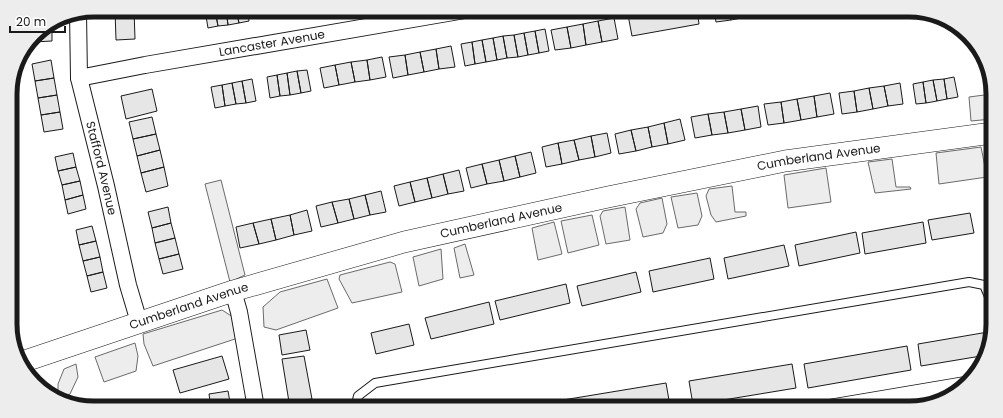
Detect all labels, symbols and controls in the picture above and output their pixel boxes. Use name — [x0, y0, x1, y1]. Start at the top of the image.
scale bar — [10, 8, 65, 34]
text: 20 m — [16, 13, 46, 30]
street label: Lancaster Avenue — [217, 25, 326, 60]
street label: Stafford Avenue — [82, 119, 121, 217]
street label: Cumberland Avenue — [755, 139, 881, 174]
street label: Cumberland Avenue — [438, 198, 564, 242]
street label: Cumberland Avenue — [127, 278, 250, 333]

